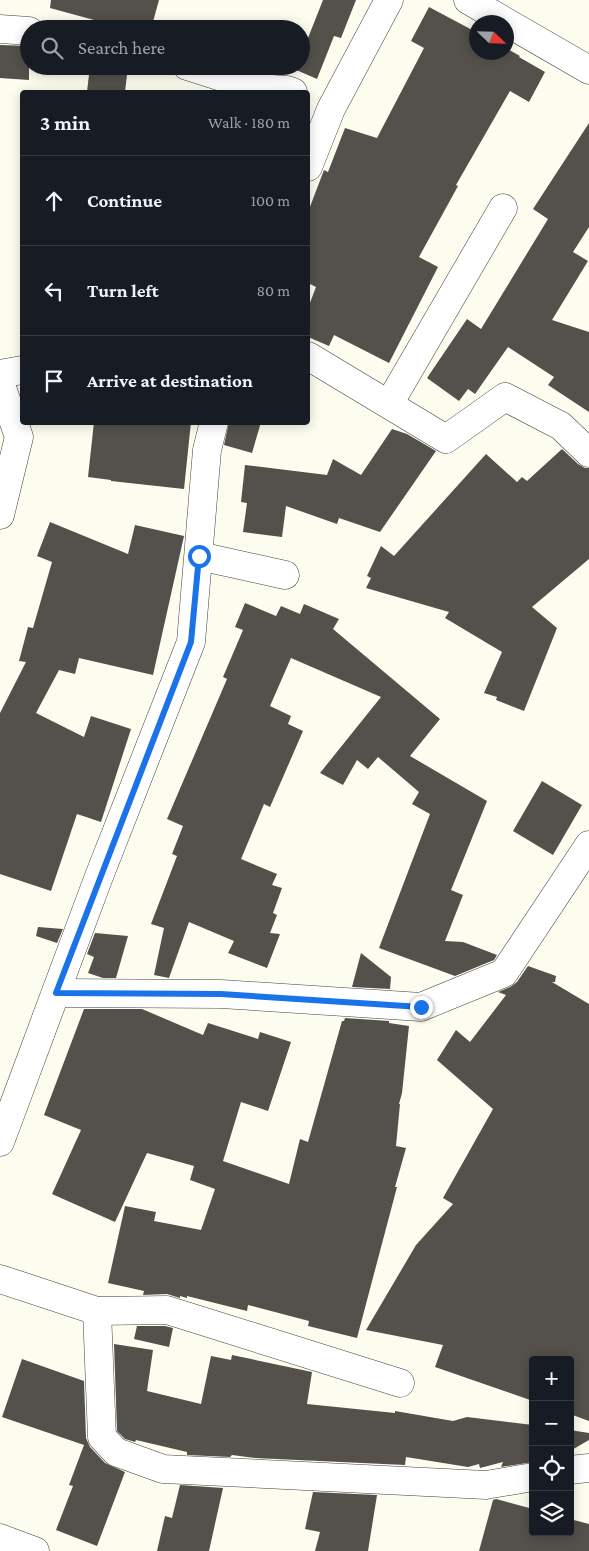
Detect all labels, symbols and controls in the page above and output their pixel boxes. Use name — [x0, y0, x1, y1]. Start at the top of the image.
north arrow — [469, 15, 514, 60]
search box — [20, 20, 310, 75]
icon: search — [38, 34, 66, 62]
text: Search here — [78, 37, 165, 58]
text: 3 min — [40, 111, 90, 135]
text: Walk · 180 m — [208, 114, 290, 131]
icon: ahead — [40, 187, 68, 215]
text: Continue — [87, 190, 162, 211]
text: 100 m — [251, 192, 290, 209]
icon: left — [40, 277, 68, 305]
text: Turn left — [87, 280, 159, 301]
text: 80 m — [256, 282, 290, 299]
icon: arrive — [40, 367, 68, 395]
text: Arrive at destination — [87, 370, 253, 391]
route start — [188, 545, 211, 568]
route end — [410, 996, 433, 1019]
map controls — [529, 1356, 574, 1536]
button: + — [529, 1356, 574, 1401]
button: − — [529, 1401, 574, 1446]
button: locate — [529, 1446, 574, 1491]
button: layers — [529, 1491, 574, 1536]

